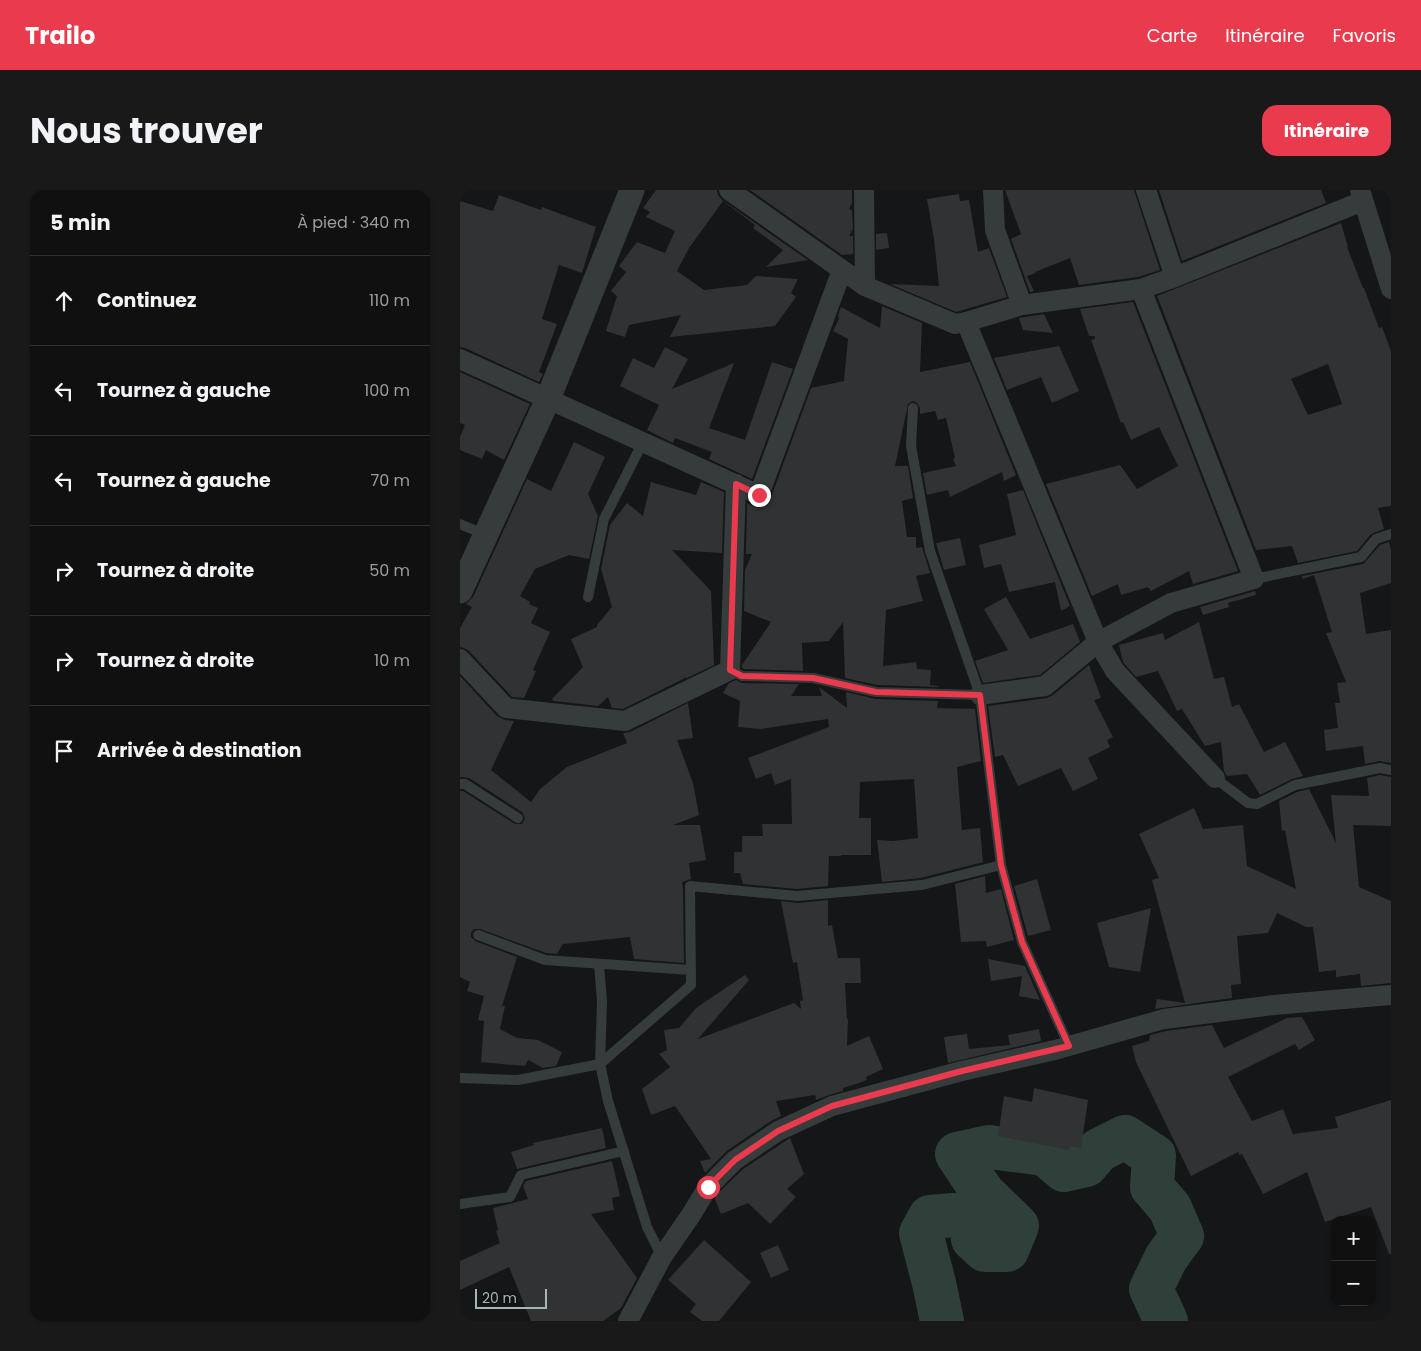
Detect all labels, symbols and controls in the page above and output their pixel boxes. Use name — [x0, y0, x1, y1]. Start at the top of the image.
text: Trailo — [25, 19, 95, 52]
text: Carte — [1147, 23, 1197, 48]
text: Itinéraire — [1225, 23, 1305, 48]
text: Favoris — [1333, 23, 1396, 48]
button: Itinéraire — [1262, 105, 1391, 156]
text: Nous trouver — [30, 106, 263, 155]
text: 5 min — [50, 208, 111, 237]
text: À pied · 340 m — [297, 211, 410, 234]
icon: ahead — [50, 287, 78, 315]
text: Continuez — [97, 287, 196, 314]
text: 110 m — [369, 289, 410, 312]
icon: left — [50, 377, 78, 405]
text: Tournez à gauche — [97, 377, 271, 404]
text: 100 m — [364, 379, 410, 402]
icon: left — [50, 467, 78, 495]
text: Tournez à gauche — [97, 467, 271, 494]
text: 70 m — [370, 469, 410, 492]
route end — [748, 484, 771, 507]
icon: right — [50, 557, 78, 585]
text: Tournez à droite — [97, 557, 254, 584]
text: 50 m — [369, 559, 410, 582]
icon: right — [50, 647, 78, 675]
text: Tournez à droite — [97, 647, 254, 674]
text: 10 m — [374, 649, 410, 672]
icon: arrive — [50, 737, 78, 765]
text: Arrivée à destination — [97, 737, 302, 764]
route start — [697, 1176, 720, 1199]
map controls — [1331, 1216, 1376, 1306]
button: + — [1331, 1216, 1376, 1261]
button: − — [1331, 1261, 1376, 1306]
scale bar — [475, 1286, 548, 1309]
text: 20 m — [482, 1288, 517, 1308]

